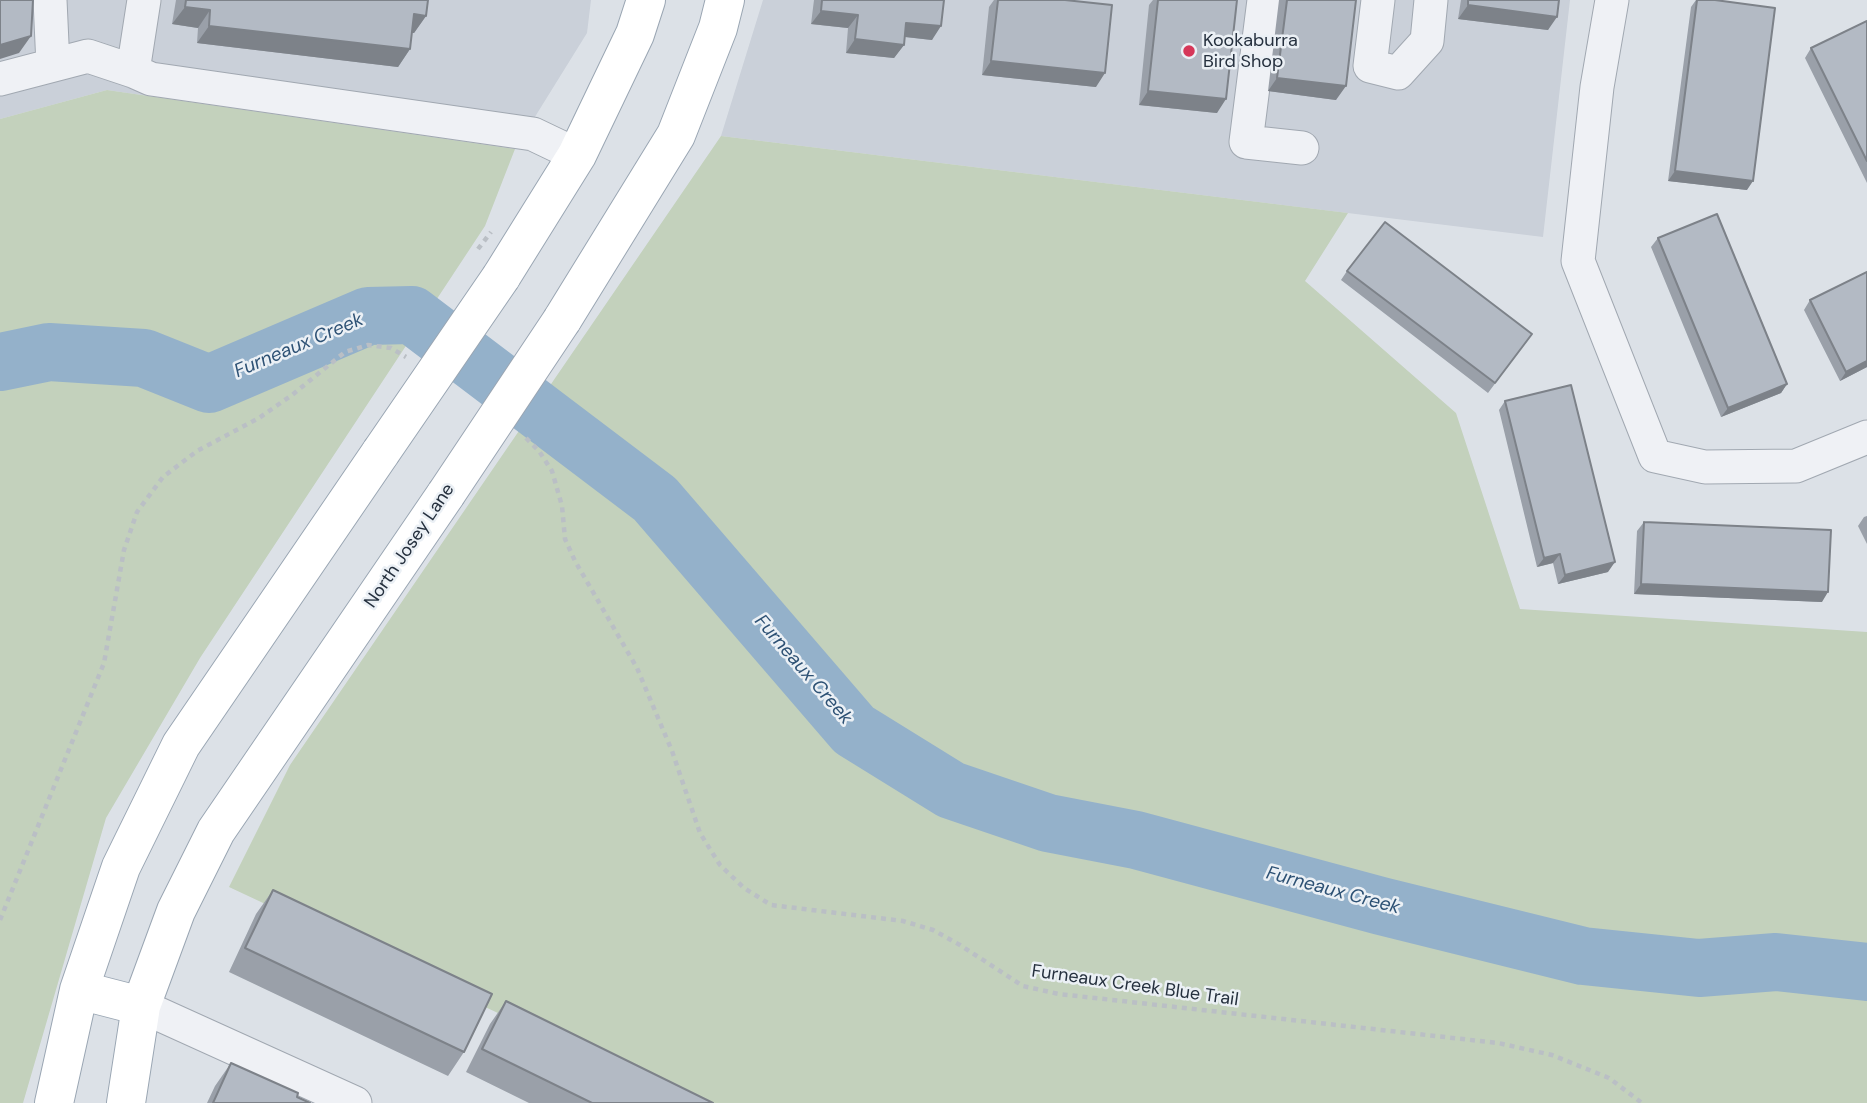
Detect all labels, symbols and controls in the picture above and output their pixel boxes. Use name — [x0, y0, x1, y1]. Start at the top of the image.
place label: Kookaburra Bird Shop — [1203, 30, 1298, 72]
marker: Kookaburra Bird Shop — [1181, 43, 1197, 59]
water label: Furneaux Creek — [231, 309, 367, 383]
street label: North Josey Lane — [360, 480, 460, 612]
water label: Furneaux Creek — [749, 611, 857, 729]
water label: Furneaux Creek — [1264, 862, 1402, 920]
street label: Furneaux Creek Blue Trail — [1030, 961, 1240, 1011]

